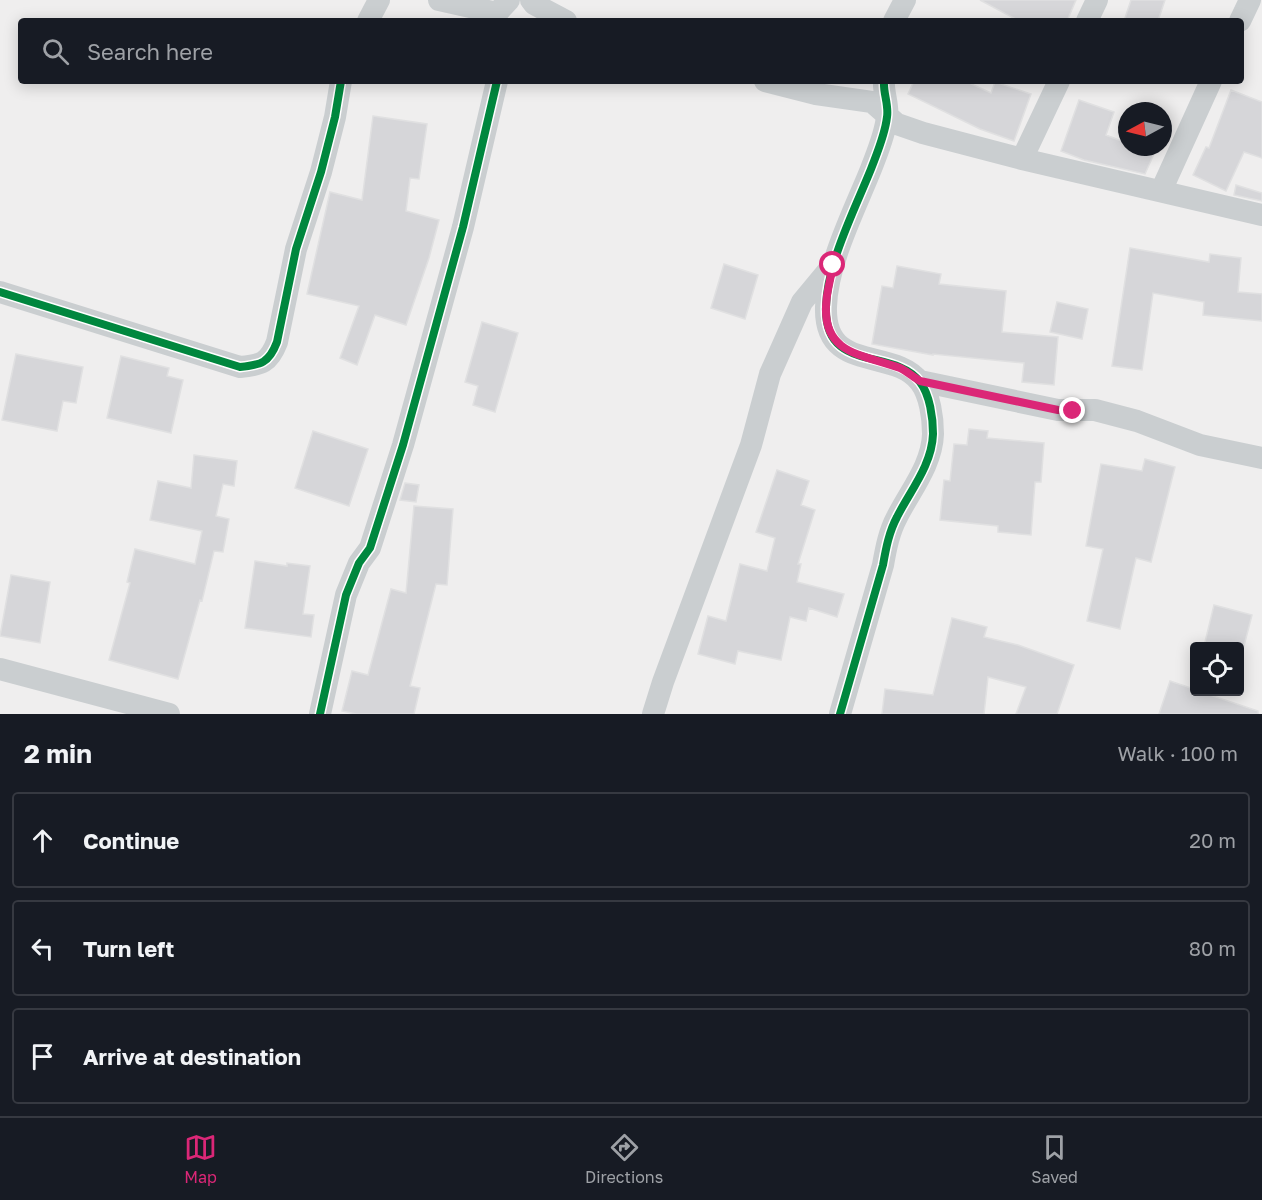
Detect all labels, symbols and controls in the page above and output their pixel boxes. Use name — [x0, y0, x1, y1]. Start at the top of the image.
search box — [18, 18, 1244, 84]
icon: search — [39, 35, 72, 68]
text: Search here — [87, 38, 213, 65]
north arrow — [1118, 102, 1172, 156]
route start — [819, 251, 845, 277]
route end — [1059, 397, 1085, 423]
map controls — [1190, 642, 1244, 696]
button: locate — [1190, 642, 1244, 696]
text: 2 min — [24, 738, 92, 769]
text: Walk · 100 m — [1117, 741, 1238, 765]
icon: ahead — [26, 824, 59, 857]
text: Continue — [83, 827, 179, 854]
text: 20 m — [1189, 828, 1236, 852]
icon: left — [26, 932, 59, 965]
text: Turn left — [83, 935, 174, 962]
text: 80 m — [1189, 936, 1236, 960]
icon: arrive — [26, 1040, 59, 1073]
text: Arrive at destination — [83, 1043, 301, 1070]
tab: Map — [184, 1131, 217, 1187]
tab: Directions — [585, 1131, 663, 1187]
tab: Saved — [1031, 1131, 1078, 1187]

